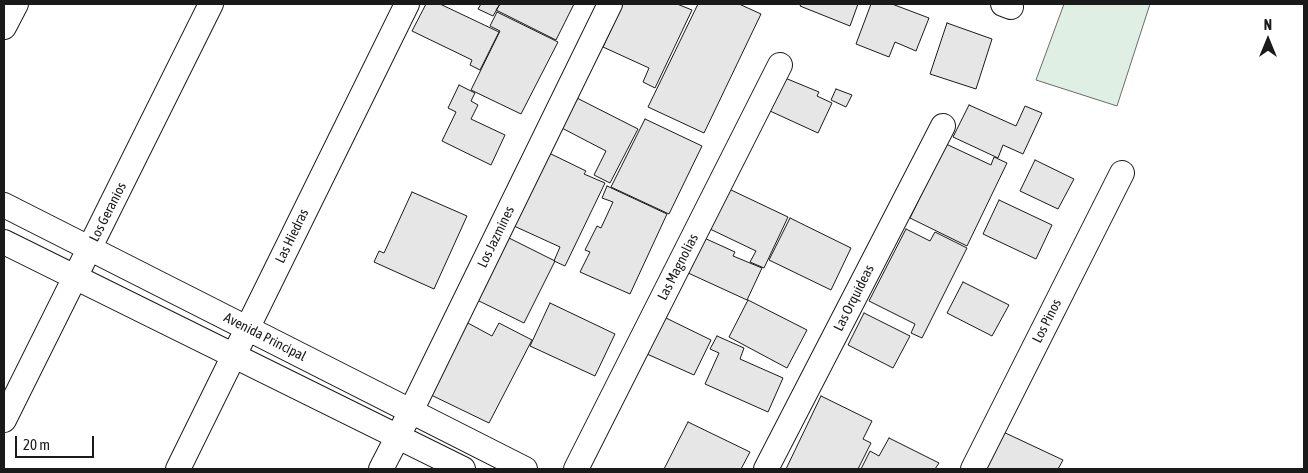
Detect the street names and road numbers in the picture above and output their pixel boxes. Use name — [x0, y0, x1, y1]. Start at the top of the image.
street label: Los Geranios — [86, 179, 130, 245]
street label: Los Jazmines — [474, 204, 518, 270]
street label: Las Hiedras — [272, 206, 312, 266]
street label: Las Magnolias — [654, 231, 702, 303]
street label: Las Orquideas — [830, 262, 878, 334]
street label: Los Pinos — [1029, 296, 1065, 346]
street label: Avenida Principal — [221, 309, 309, 365]

